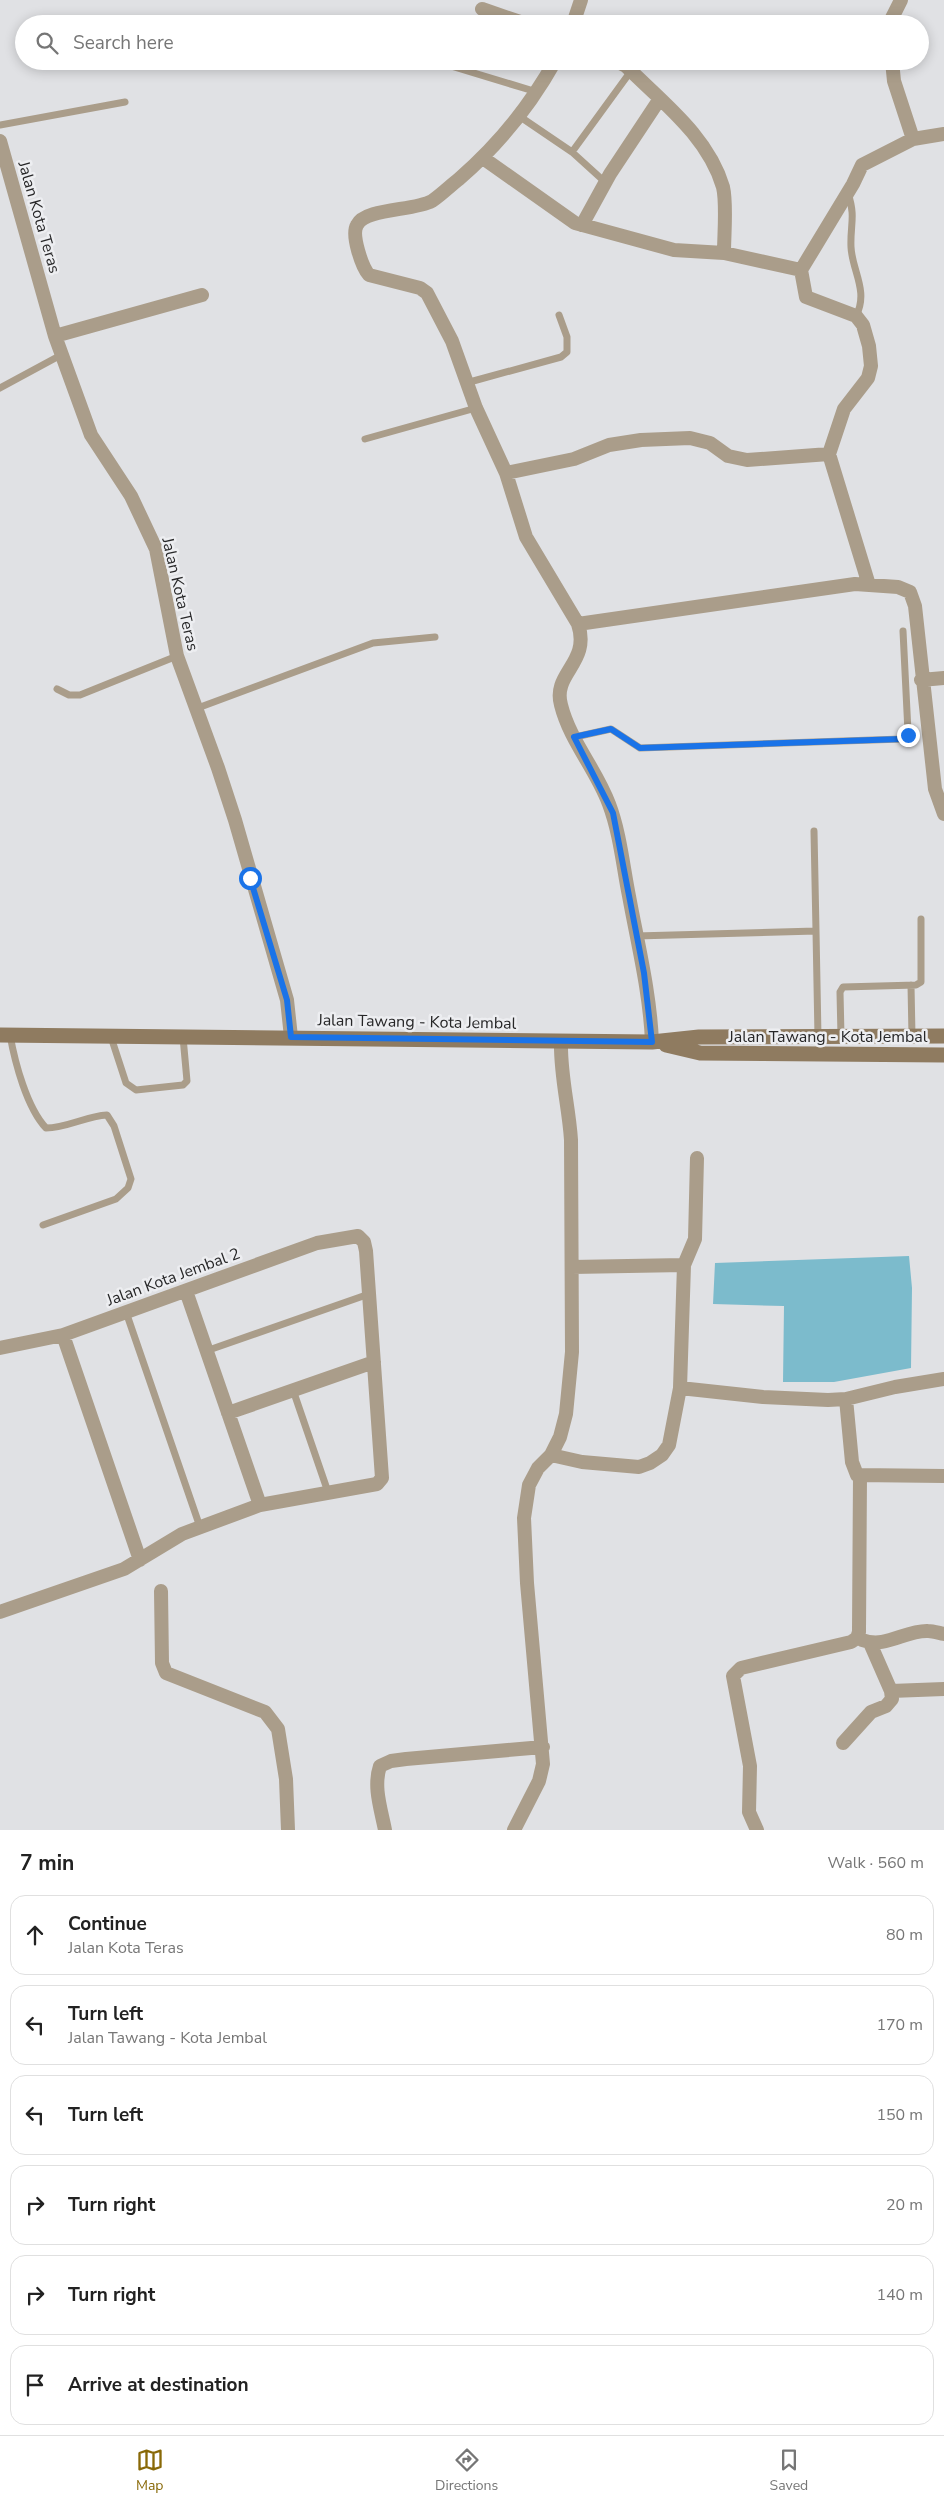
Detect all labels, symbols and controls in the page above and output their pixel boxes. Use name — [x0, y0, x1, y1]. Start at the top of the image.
search box — [15, 15, 929, 70]
icon: search — [33, 29, 61, 57]
text: Search here — [73, 30, 174, 56]
street label: Jalan Kota Teras — [12, 158, 66, 276]
street label: Jalan Kota Teras — [156, 534, 204, 653]
route end — [897, 724, 920, 747]
route start — [239, 867, 262, 890]
street label: Jalan Tawang - Kota Jembal — [316, 1009, 517, 1035]
street label: Jalan Tawang - Kota Jembal — [728, 1026, 928, 1048]
street label: Jalan Kota Jembal 2 — [103, 1243, 243, 1312]
text: 7 min — [20, 1849, 74, 1877]
text: Walk · 560 m — [828, 1852, 924, 1874]
text: Continue — [68, 1911, 147, 1937]
icon: ahead — [21, 1921, 49, 1949]
text: 80 m — [886, 1924, 923, 1946]
text: Jalan Kota Teras — [68, 1937, 184, 1959]
text: Turn left — [68, 2001, 143, 2027]
icon: left — [21, 2011, 49, 2039]
text: 170 m — [876, 2014, 923, 2036]
text: Jalan Tawang - Kota Jembal — [68, 2027, 267, 2049]
icon: left — [21, 2101, 49, 2129]
text: Turn left — [68, 2102, 143, 2128]
text: 150 m — [876, 2104, 923, 2126]
icon: right — [21, 2191, 49, 2219]
text: Turn right — [68, 2192, 155, 2218]
text: 20 m — [886, 2194, 923, 2216]
icon: right — [21, 2281, 49, 2309]
text: Turn right — [68, 2282, 155, 2308]
text: 140 m — [876, 2284, 923, 2306]
icon: arrive — [21, 2371, 49, 2399]
text: Arrive at destination — [68, 2372, 249, 2398]
tab: Map — [136, 2446, 164, 2495]
tab: Directions — [435, 2446, 498, 2495]
tab: Saved — [770, 2446, 808, 2495]

